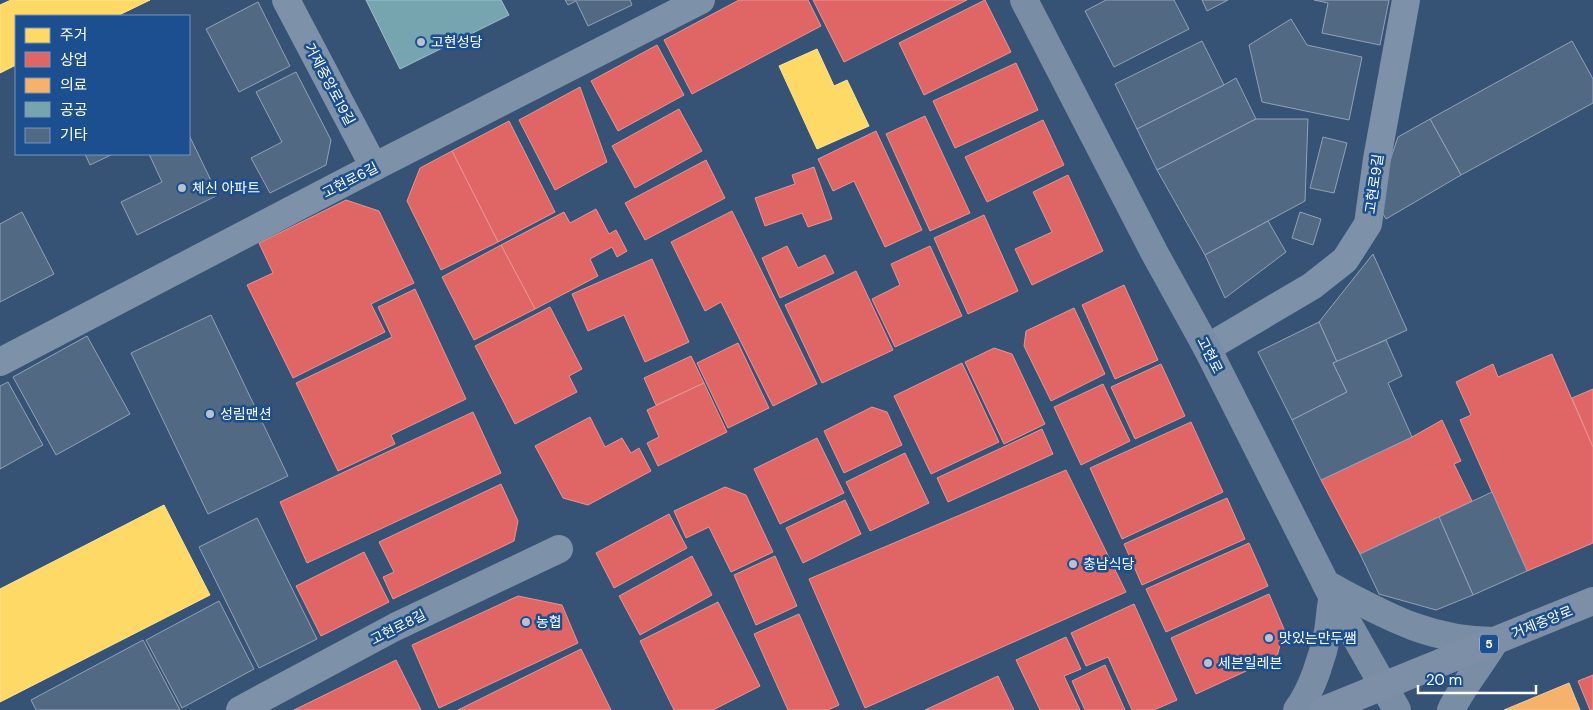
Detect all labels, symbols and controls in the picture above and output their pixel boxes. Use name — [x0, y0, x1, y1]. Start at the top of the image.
legend — [15, 15, 190, 155]
text: 주거 — [60, 25, 88, 45]
place label: 고현성당 — [431, 33, 483, 51]
marker: 고현성당 — [415, 36, 427, 48]
street label: 거제중앙로19길 — [301, 40, 359, 128]
text: 상업 — [60, 50, 88, 70]
text: 의료 — [60, 75, 88, 95]
text: 공공 — [60, 100, 88, 120]
text: 기타 — [60, 125, 88, 145]
street label: 고현로9길 — [1361, 153, 1387, 215]
street label: 고현로6길 — [319, 158, 381, 202]
place label: 체신 아파트 — [192, 179, 260, 197]
marker: 체신 아파트 — [176, 182, 188, 194]
street label: 고현로 — [1193, 334, 1227, 376]
place label: 성림맨션 — [220, 405, 272, 423]
marker: 성림맨션 — [204, 408, 216, 420]
place label: 충남식당 — [1083, 555, 1135, 573]
marker: 충남식당 — [1067, 558, 1079, 570]
street label: 거제중앙로 — [1509, 602, 1575, 642]
street label: 고현로8길 — [367, 605, 429, 649]
place label: 농협 — [536, 613, 562, 631]
marker: 농협 — [520, 616, 532, 628]
place label: 맛있는만두쌤 — [1279, 629, 1356, 647]
marker: 맛있는만두쌤 — [1263, 632, 1275, 644]
road number: 5 — [1480, 634, 1498, 654]
place label: 세븐일레븐 — [1218, 654, 1283, 672]
marker: 세븐일레븐 — [1202, 657, 1214, 669]
scale bar — [1418, 662, 1536, 694]
text: 20 m — [1426, 670, 1462, 690]

